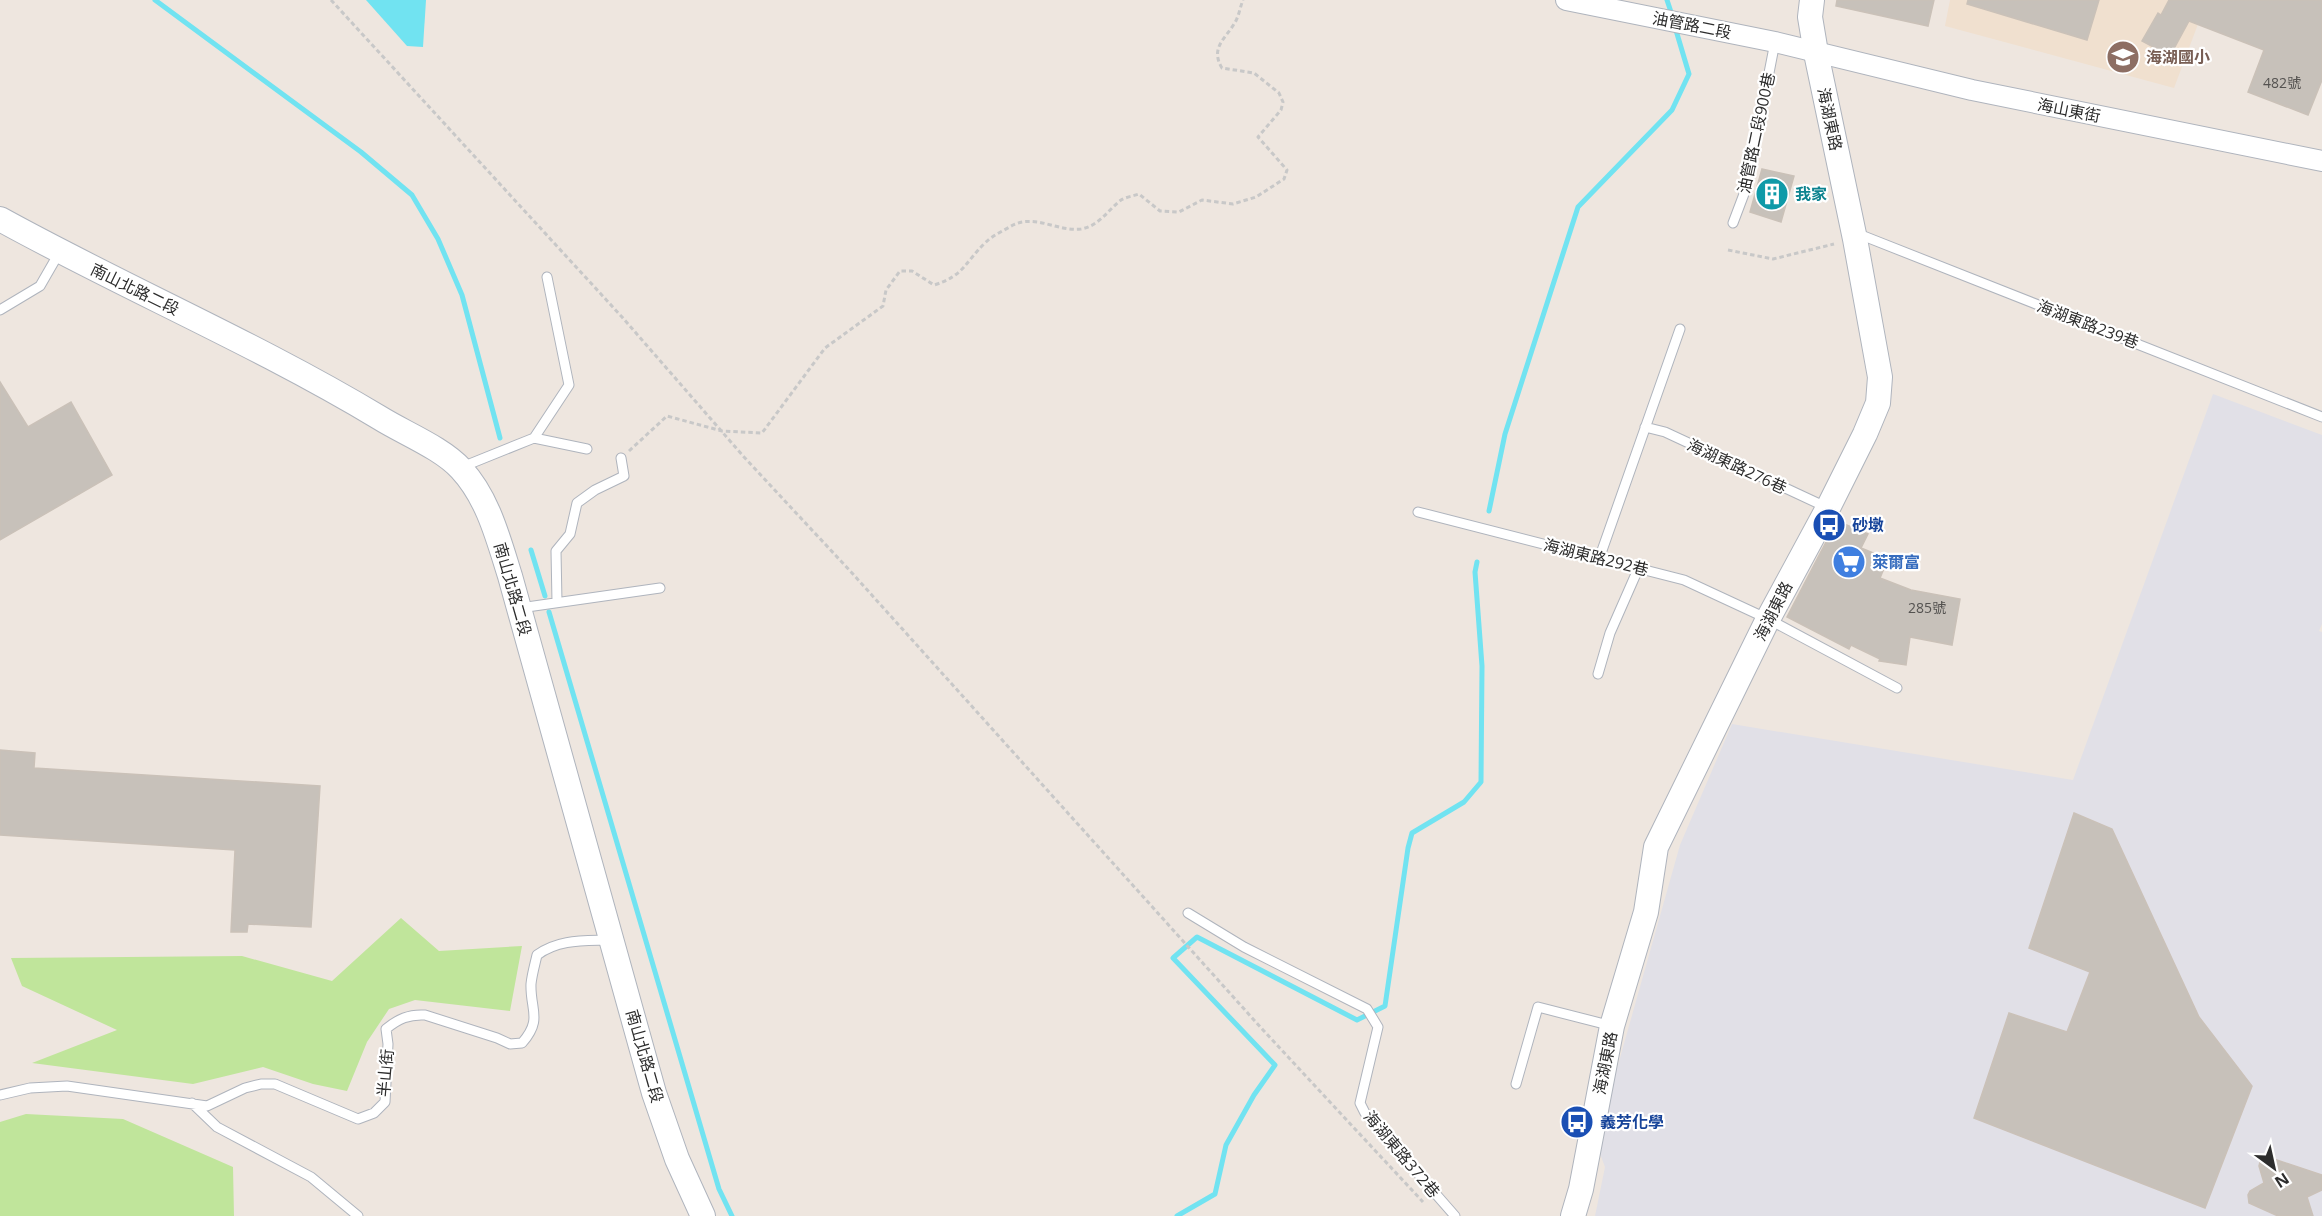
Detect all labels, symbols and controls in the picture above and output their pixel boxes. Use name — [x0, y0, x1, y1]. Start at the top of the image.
street label: 油管路二段 — [1651, 7, 1733, 43]
school or university icon: 海湖國小 — [2105, 39, 2141, 75]
place label: 海湖國小 — [2146, 46, 2210, 68]
street label: 油管路二段900巷 — [1732, 70, 1780, 196]
house number: 482號 — [2263, 73, 2301, 92]
street label: 海湖東路 — [1813, 85, 1847, 153]
street label: 海山東街 — [2035, 93, 2103, 127]
building icon: 我家 — [1754, 176, 1790, 212]
place label: 我家 — [1795, 183, 1827, 205]
street label: 南山北路二段 — [87, 258, 183, 320]
street label: 海湖東路239巷 — [2034, 294, 2142, 354]
street label: 海湖東路276巷 — [1684, 433, 1790, 499]
bus stop icon: 砂墩 — [1811, 507, 1847, 543]
place label: 砂墩 — [1852, 514, 1884, 536]
street label: 海湖東路292巷 — [1541, 533, 1651, 581]
street label: 南山北路二段 — [489, 540, 537, 638]
supermarket icon: 萊爾富 — [1831, 544, 1867, 580]
place label: 萊爾富 — [1872, 551, 1920, 573]
street label: 海湖東路 — [1749, 577, 1797, 645]
house number: 285號 — [1908, 598, 1946, 617]
street label: 南山北路二段 — [621, 1007, 669, 1105]
street label: 海湖東路 — [1588, 1029, 1622, 1097]
street label: 半山街 — [372, 1048, 398, 1098]
bus stop icon: 義芳化學 — [1559, 1104, 1595, 1140]
street label: 海湖東路372巷 — [1359, 1106, 1445, 1202]
place label: 義芳化學 — [1600, 1111, 1664, 1133]
north arrow — [2244, 1138, 2304, 1198]
text: N — [2271, 1168, 2294, 1193]

